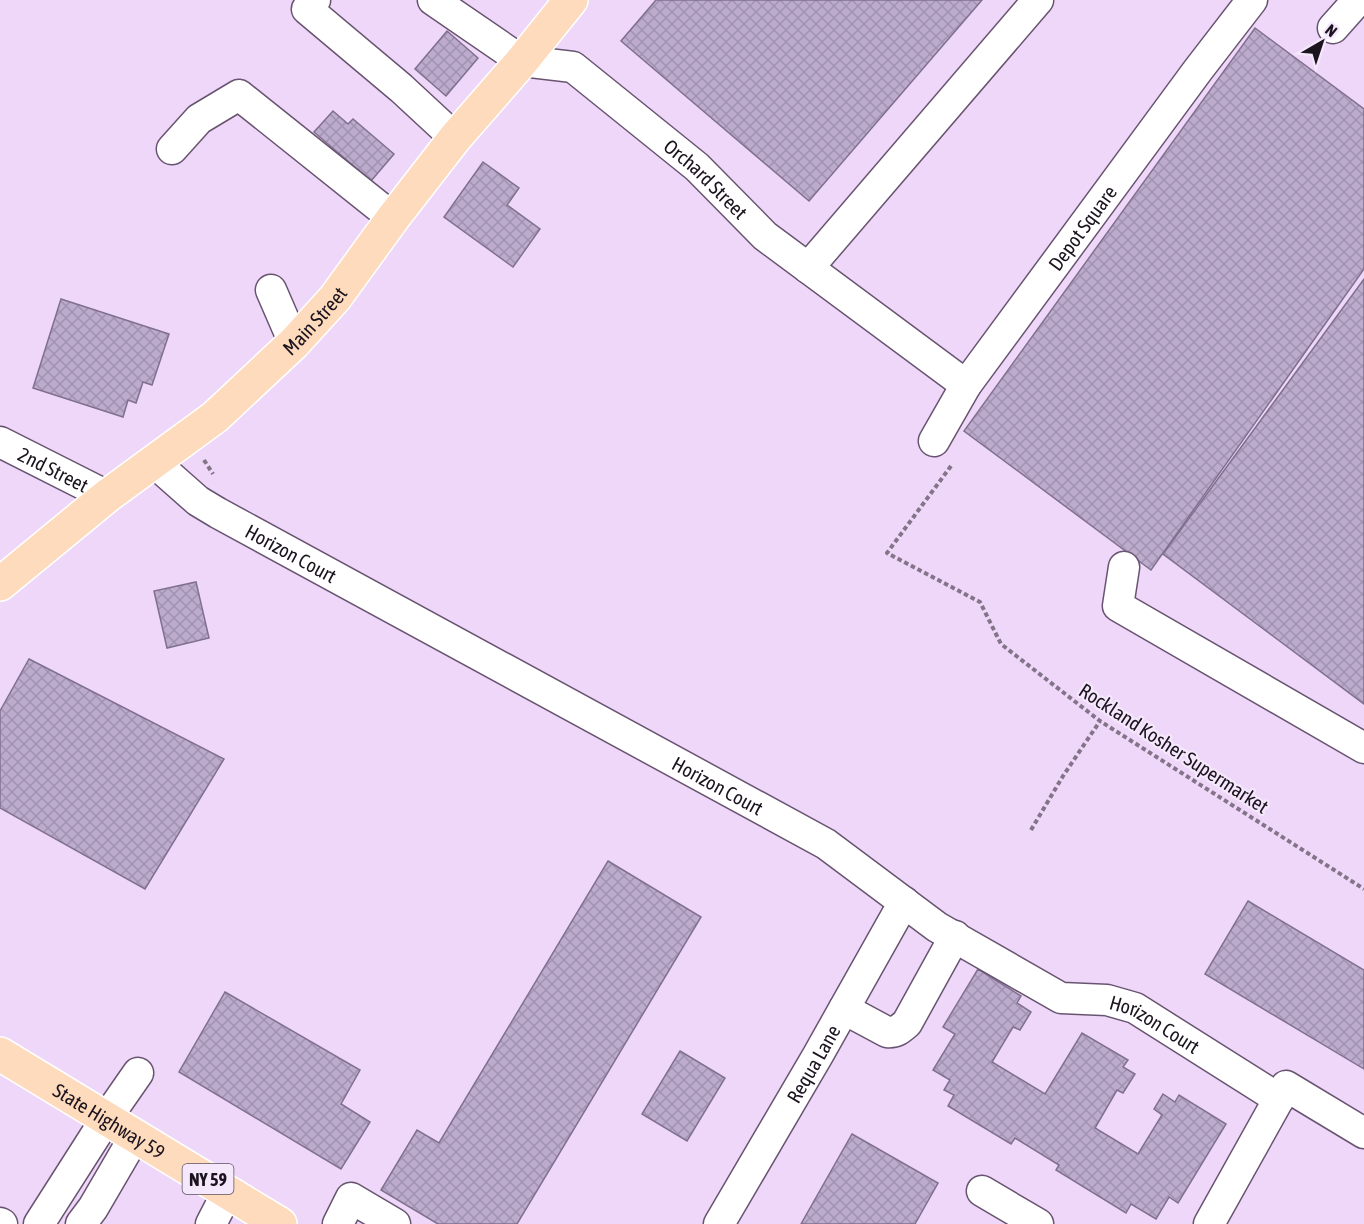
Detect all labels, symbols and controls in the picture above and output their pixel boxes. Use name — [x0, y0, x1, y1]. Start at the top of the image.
north arrow — [1292, 12, 1352, 72]
text: N — [1322, 20, 1341, 40]
street label: Orchard Street — [660, 134, 753, 223]
street label: Depot Square — [1043, 181, 1121, 274]
street label: Main Street — [278, 282, 351, 359]
street label: 2nd Street — [15, 442, 93, 496]
street label: Horizon Court — [242, 519, 341, 587]
street label: Rockland Kosher Supermarket — [1075, 678, 1273, 818]
street label: Horizon Court — [669, 751, 768, 819]
street label: Horizon Court — [1107, 990, 1204, 1058]
street label: Requa Lane — [781, 1020, 844, 1106]
street label: State Highway 59 — [49, 1078, 169, 1163]
road number: NY 59 — [182, 1164, 234, 1194]

